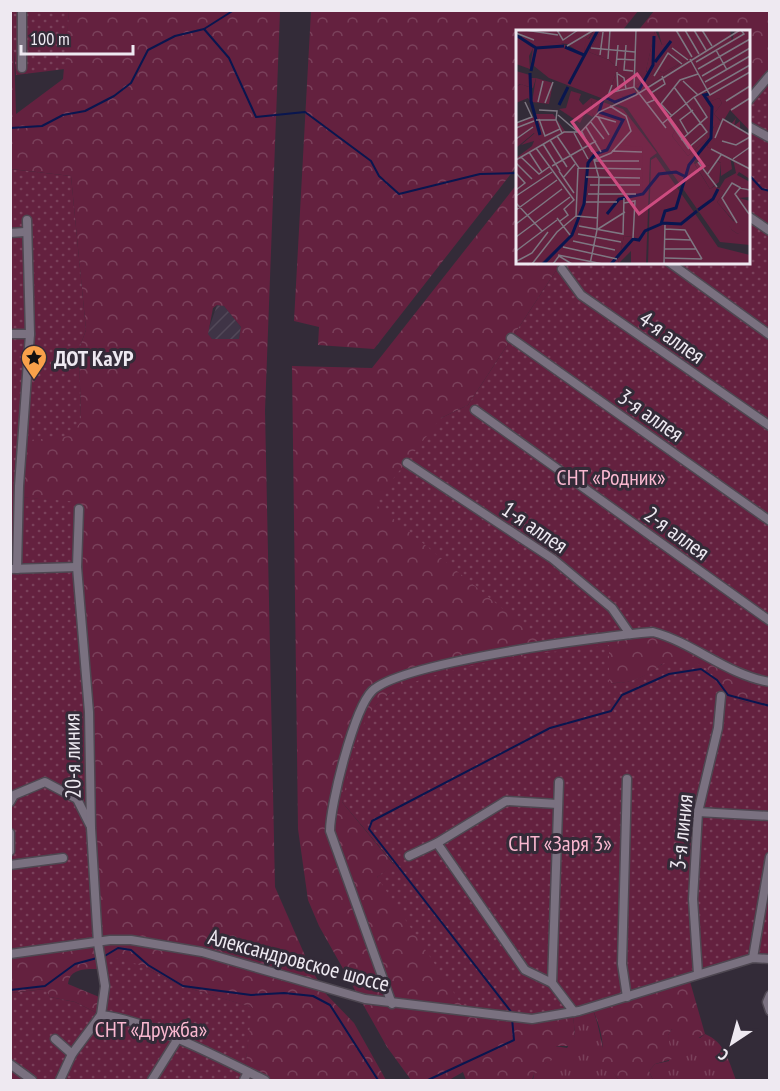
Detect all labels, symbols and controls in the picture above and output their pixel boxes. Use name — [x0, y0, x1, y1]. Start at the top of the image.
scale bar — [21, 18, 134, 56]
text: 100 m — [30, 27, 70, 50]
inset map — [516, 30, 750, 264]
street label: 4-я аллея — [634, 304, 710, 370]
place icon: ДОТ КаУР — [19, 343, 49, 381]
place label: ДОТ КаУР — [54, 344, 134, 372]
street label: 3-я аллея — [613, 382, 689, 448]
park label: СНТ «Родник» — [557, 463, 665, 491]
street label: 1-я аллея — [497, 495, 573, 559]
street label: 2-я аллея — [639, 500, 715, 566]
street label: 20-я линия — [57, 713, 87, 799]
street label: 3-я линия — [663, 793, 699, 871]
park label: СНТ «Заря 3» — [508, 829, 612, 857]
street label: Александровское шоссе — [205, 922, 393, 998]
north arrow — [702, 1013, 762, 1073]
park label: СНТ «Дружба» — [95, 1015, 207, 1043]
text: С — [714, 1044, 732, 1065]

